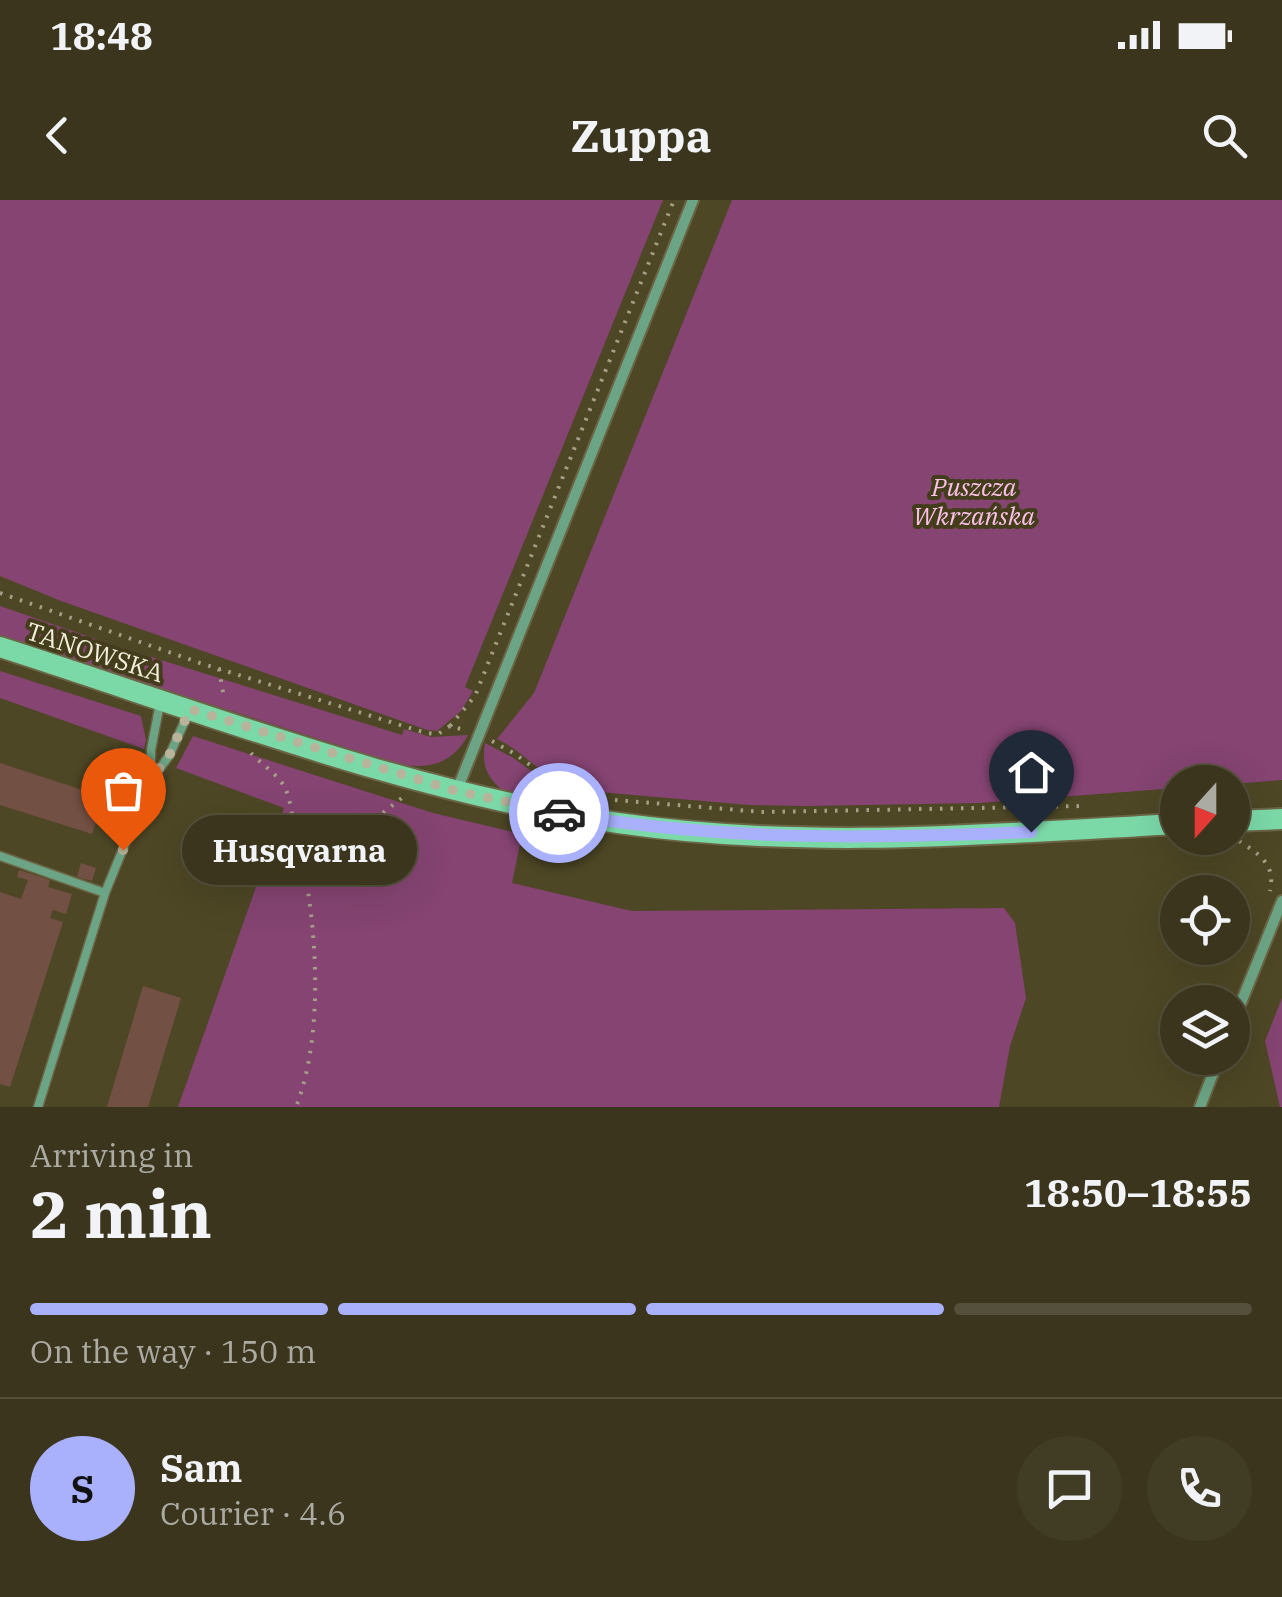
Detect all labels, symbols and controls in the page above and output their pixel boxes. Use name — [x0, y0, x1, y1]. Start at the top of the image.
text: 18:48 — [50, 11, 153, 60]
text: Zuppa — [570, 106, 712, 164]
icon: back — [30, 108, 85, 163]
icon: search — [1197, 108, 1252, 163]
park label: Puszcza Wkrzańska — [913, 470, 1035, 532]
street label: TANOWSKA — [22, 614, 168, 689]
pin — [989, 730, 1074, 833]
icon: home — [1004, 745, 1059, 800]
pin — [81, 748, 166, 851]
icon: bag — [96, 763, 151, 818]
courier — [509, 763, 609, 863]
north arrow — [1160, 765, 1250, 855]
map controls — [1160, 765, 1250, 1075]
icon: car — [532, 786, 587, 841]
callout: Husqvarna — [183, 815, 418, 885]
text: Husqvarna — [213, 829, 386, 871]
button: locate — [1160, 875, 1250, 965]
button: layers — [1160, 985, 1250, 1075]
text: Arriving in — [30, 1134, 193, 1176]
text: 18:50–18:55 — [1024, 1168, 1252, 1217]
text: 2 min — [30, 1171, 212, 1256]
text: On the way · 150 m — [30, 1330, 316, 1372]
button: chat — [1017, 1436, 1122, 1541]
button: phone — [1147, 1436, 1252, 1541]
text: Sam — [160, 1443, 243, 1492]
text: S — [71, 1464, 94, 1513]
text: Courier · 4.6 — [160, 1492, 346, 1534]

